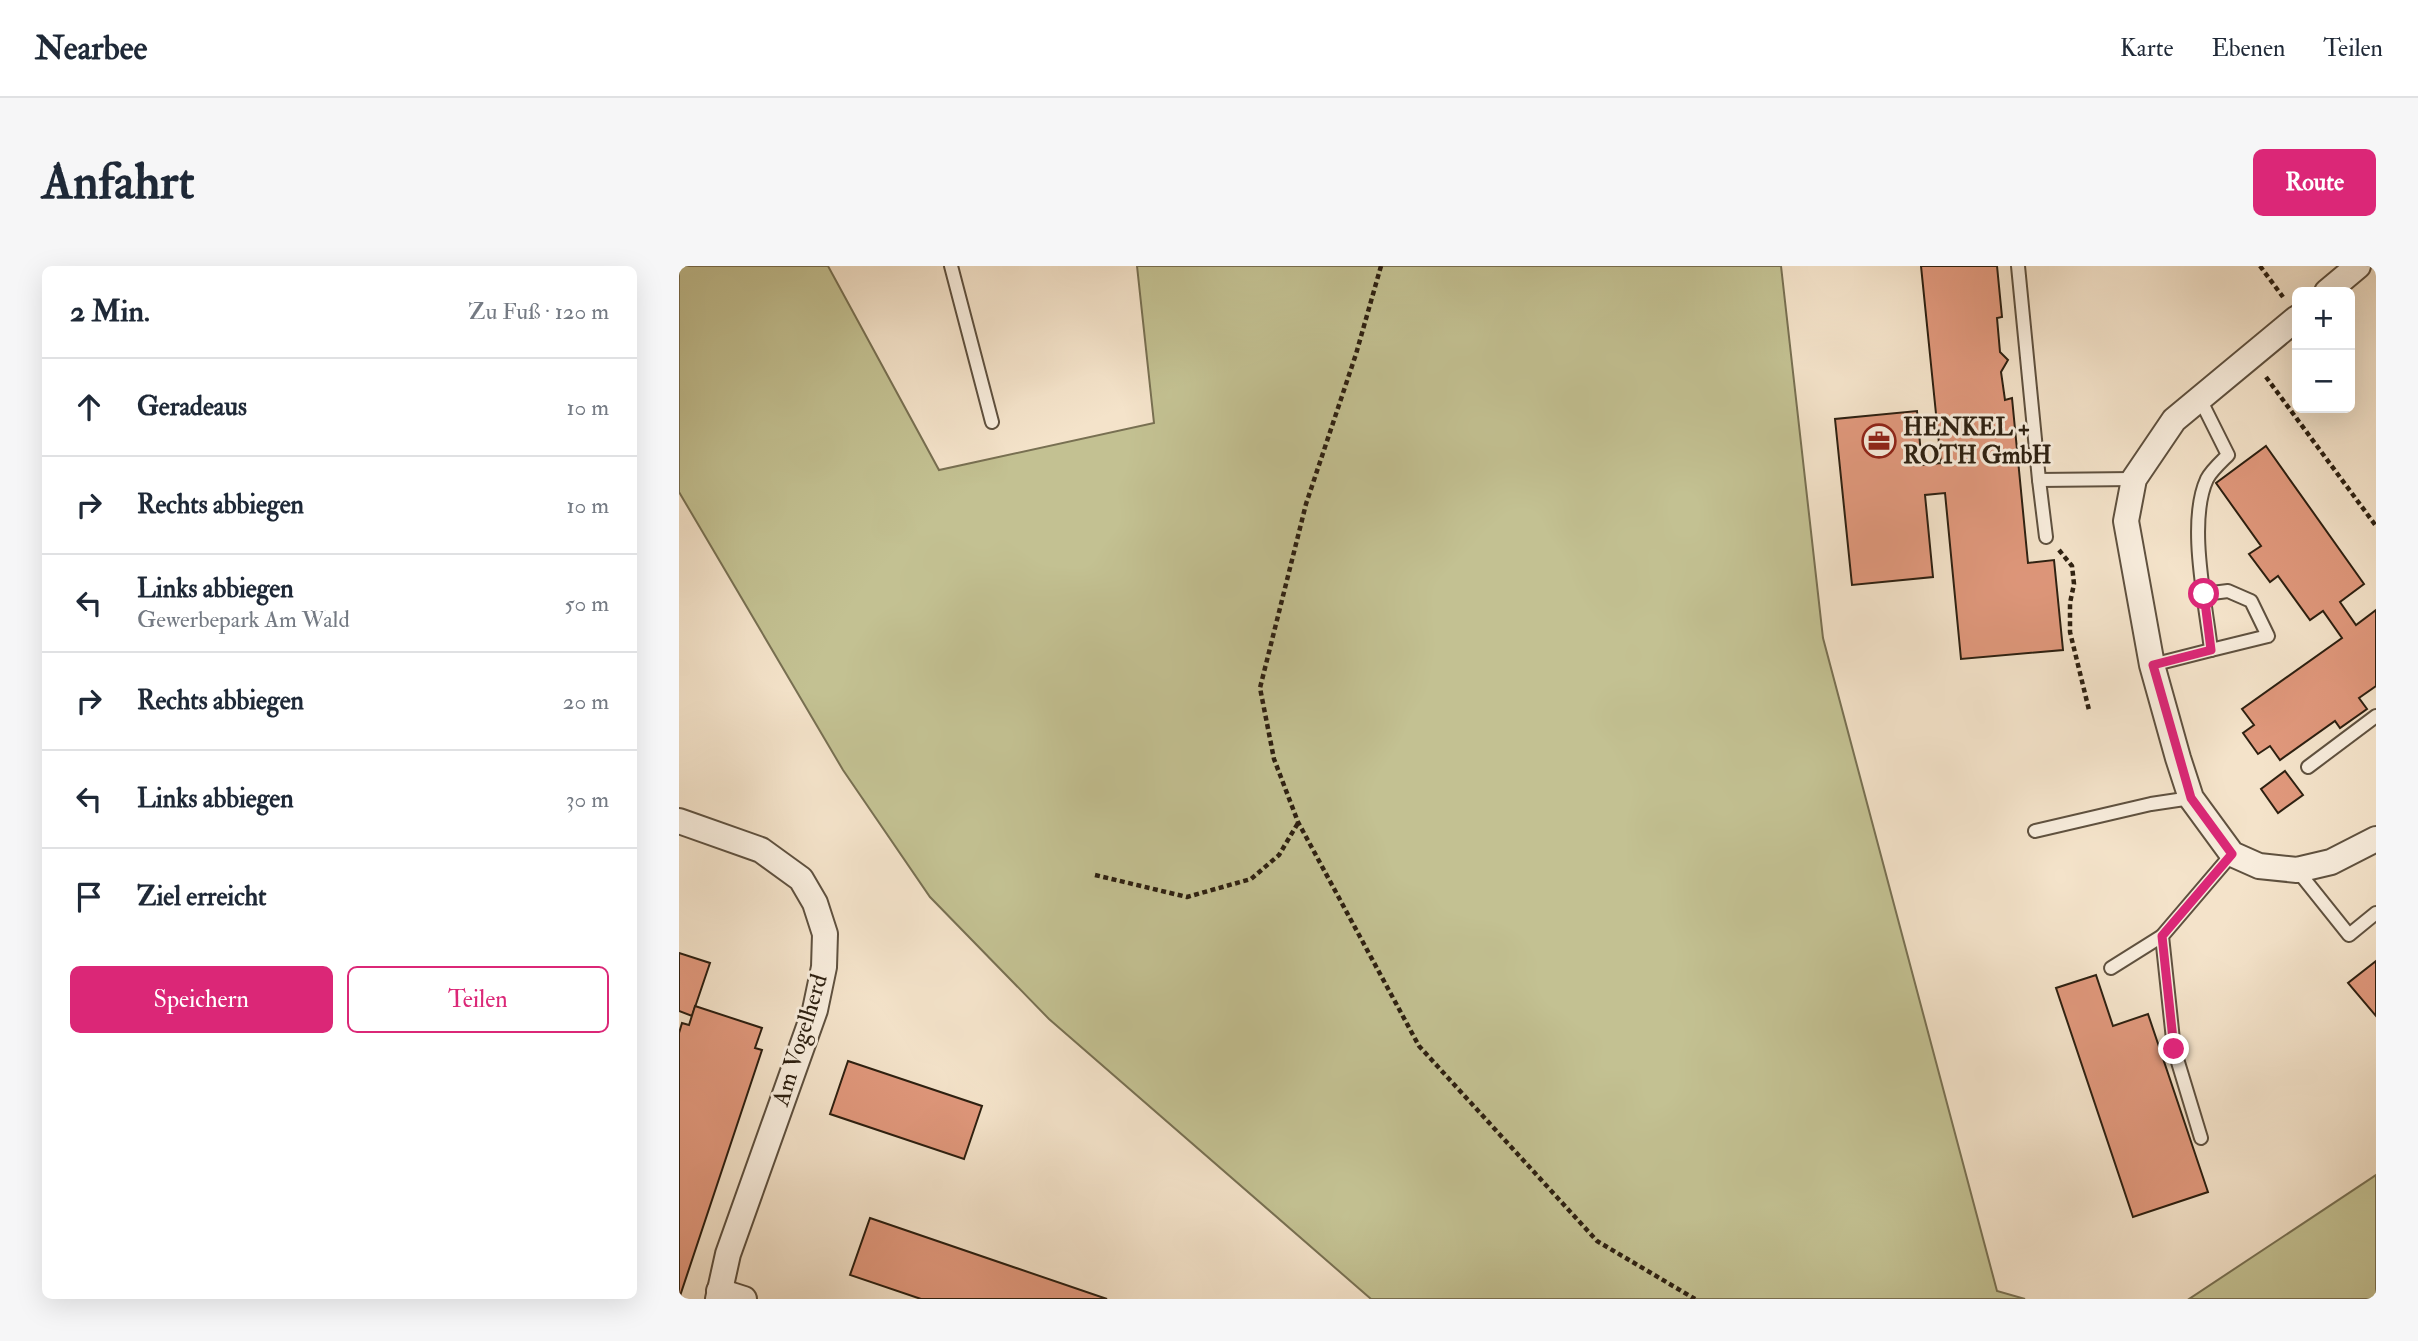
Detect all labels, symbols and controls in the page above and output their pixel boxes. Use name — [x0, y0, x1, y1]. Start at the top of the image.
text: Nearbee — [35, 28, 147, 69]
text: Karte — [2120, 33, 2173, 64]
text: Ebenen — [2211, 33, 2285, 64]
text: Teilen — [2323, 33, 2383, 64]
button: Route — [2253, 149, 2376, 216]
text: Anfahrt — [42, 152, 194, 213]
map controls — [2292, 287, 2355, 413]
button: + — [2292, 287, 2355, 350]
text: 2 Min. — [70, 293, 150, 330]
text: Zu Fuß · 120 m — [468, 297, 609, 326]
button: − — [2292, 350, 2355, 413]
icon: ahead — [70, 388, 108, 426]
text: Geradeaus — [137, 391, 247, 423]
text: 10 m — [566, 393, 609, 422]
place label: HENKEL + ROTH GmbH — [1903, 412, 2052, 471]
office icon: HENKEL + ROTH GmbH — [1860, 422, 1898, 460]
icon: right — [70, 486, 108, 524]
text: Rechts abbiegen — [137, 489, 304, 521]
text: 10 m — [566, 491, 609, 520]
text: Links abbiegen — [137, 573, 294, 605]
route start — [2188, 578, 2219, 609]
icon: left — [70, 584, 108, 622]
text: 50 m — [565, 589, 609, 618]
text: Gewerbepark Am Wald — [137, 605, 350, 634]
icon: right — [70, 682, 108, 720]
text: Rechts abbiegen — [137, 685, 304, 717]
text: 20 m — [563, 687, 609, 716]
icon: left — [70, 780, 108, 818]
text: Links abbiegen — [137, 783, 294, 815]
text: 30 m — [566, 785, 609, 814]
icon: arrive — [70, 878, 108, 916]
text: Ziel erreicht — [137, 881, 267, 913]
button: Speichern — [70, 966, 333, 1033]
button: Teilen — [347, 966, 609, 1033]
street label: Am Vogelherd — [765, 970, 835, 1111]
route end — [2158, 1033, 2189, 1064]

